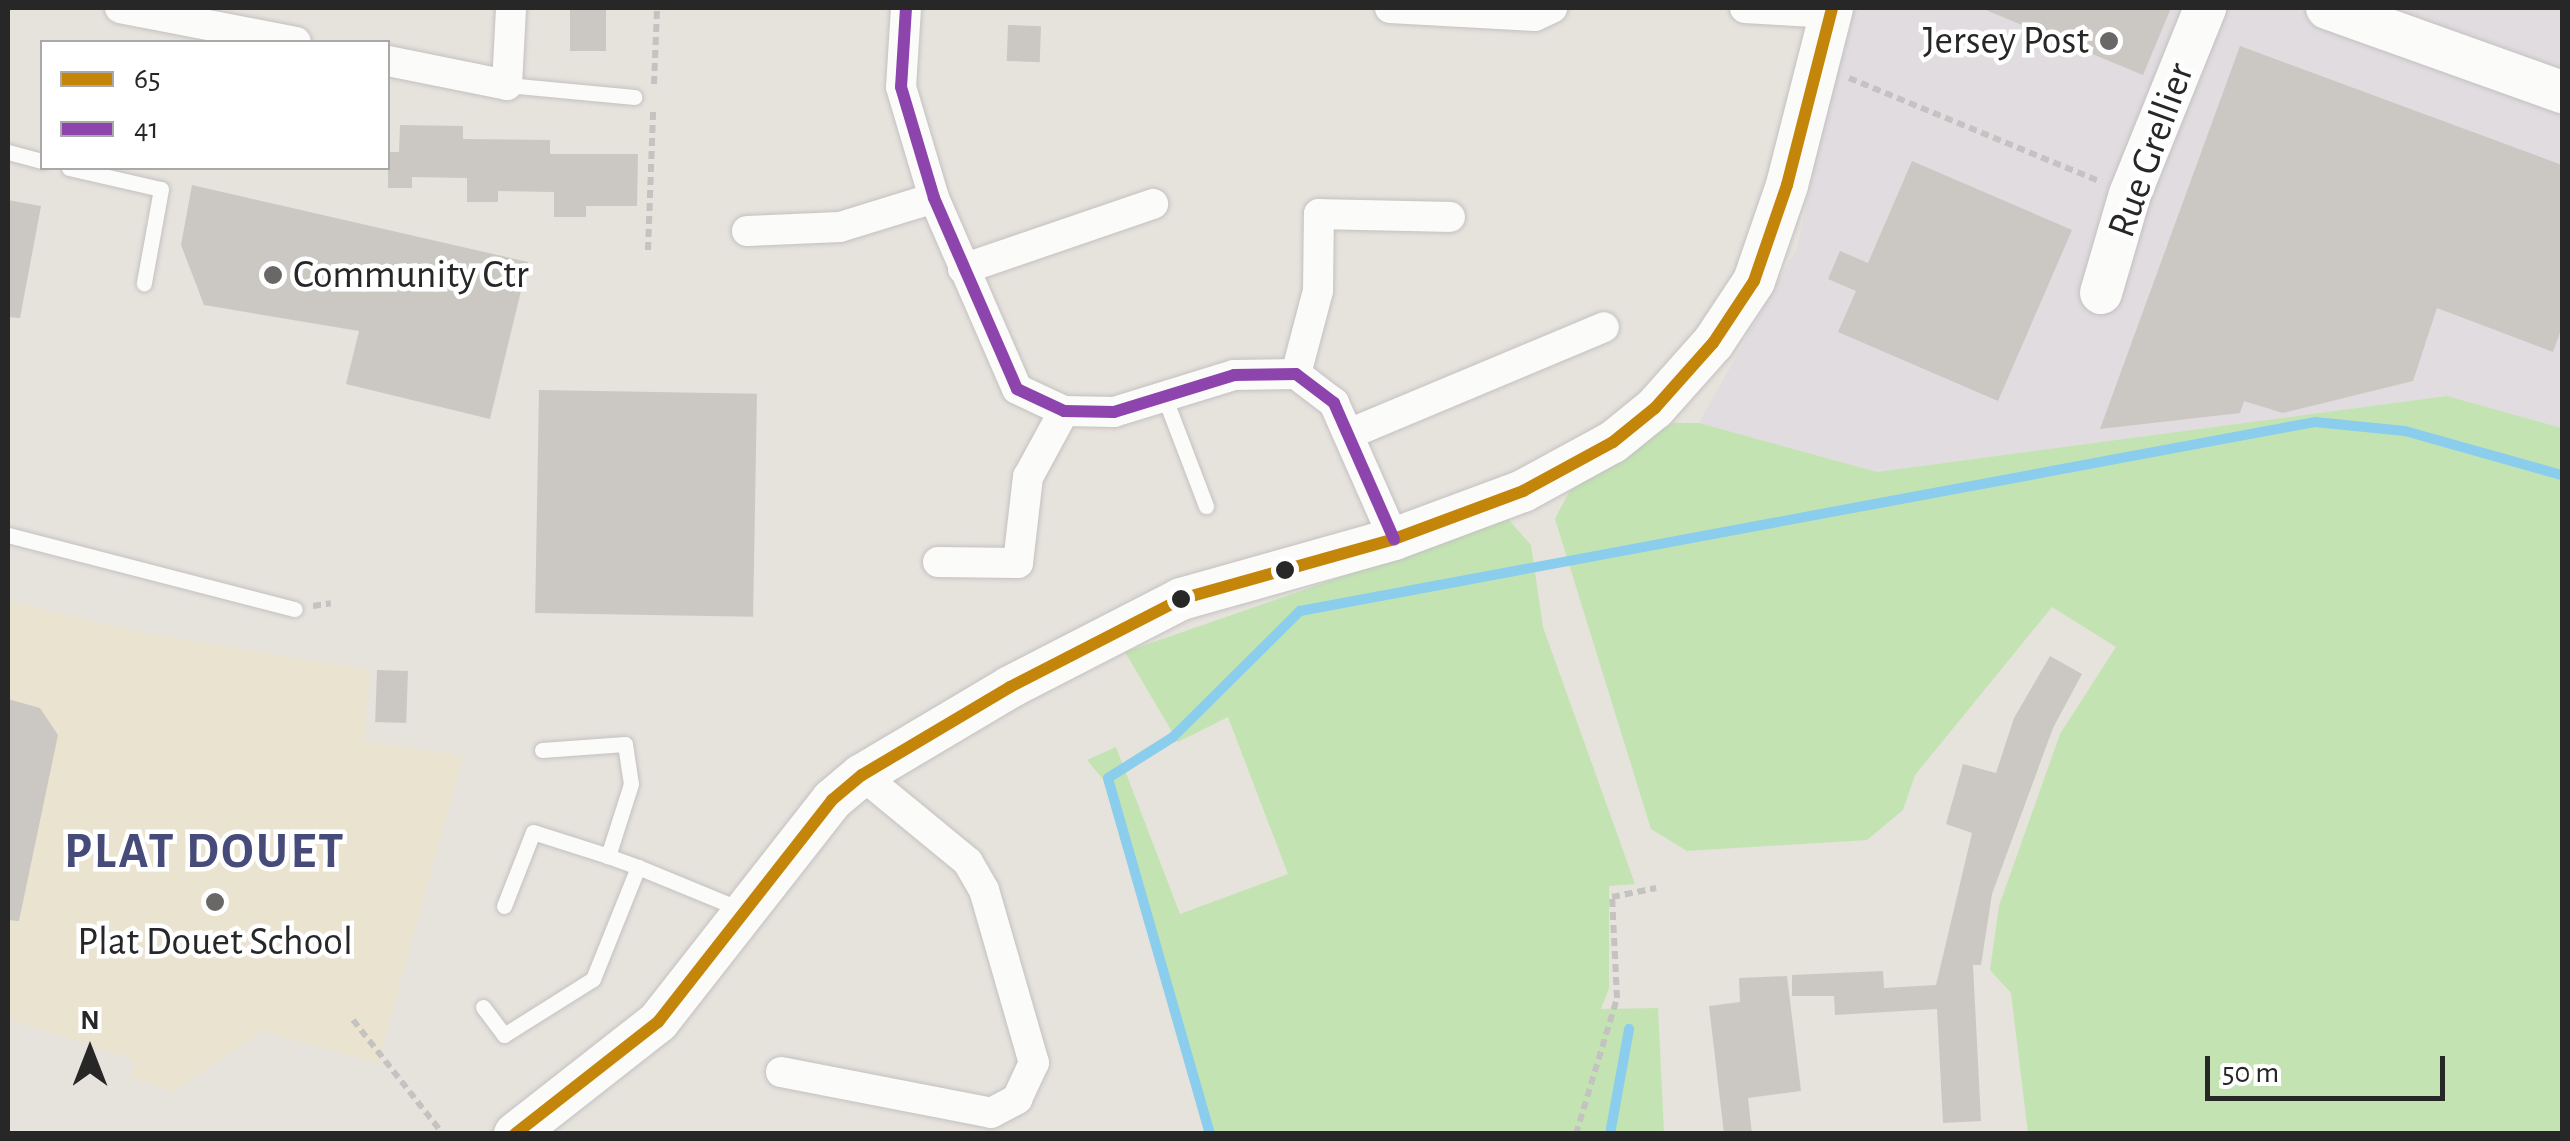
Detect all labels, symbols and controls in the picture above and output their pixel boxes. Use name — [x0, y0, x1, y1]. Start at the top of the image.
place label: Jersey Post — [1923, 17, 2089, 65]
marker: Jersey Post — [2098, 30, 2120, 52]
legend — [40, 40, 390, 170]
street label: Rue Grellier — [2097, 56, 2205, 244]
text: 65 — [134, 64, 161, 94]
text: 41 — [134, 114, 159, 144]
place label: Community Ctr — [293, 251, 529, 299]
marker: Community Ctr — [262, 264, 284, 286]
unlabelled marker — [1275, 560, 1295, 580]
unlabelled marker — [1171, 589, 1191, 609]
district label: PLAT DOUET — [64, 823, 346, 883]
marker: Plat Douet School — [204, 891, 226, 913]
place label: Plat Douet School — [77, 918, 353, 966]
north arrow — [40, 1001, 140, 1101]
text: N — [80, 1007, 100, 1035]
scale bar — [2210, 1036, 2450, 1098]
text: 50 m — [2222, 1058, 2279, 1088]

